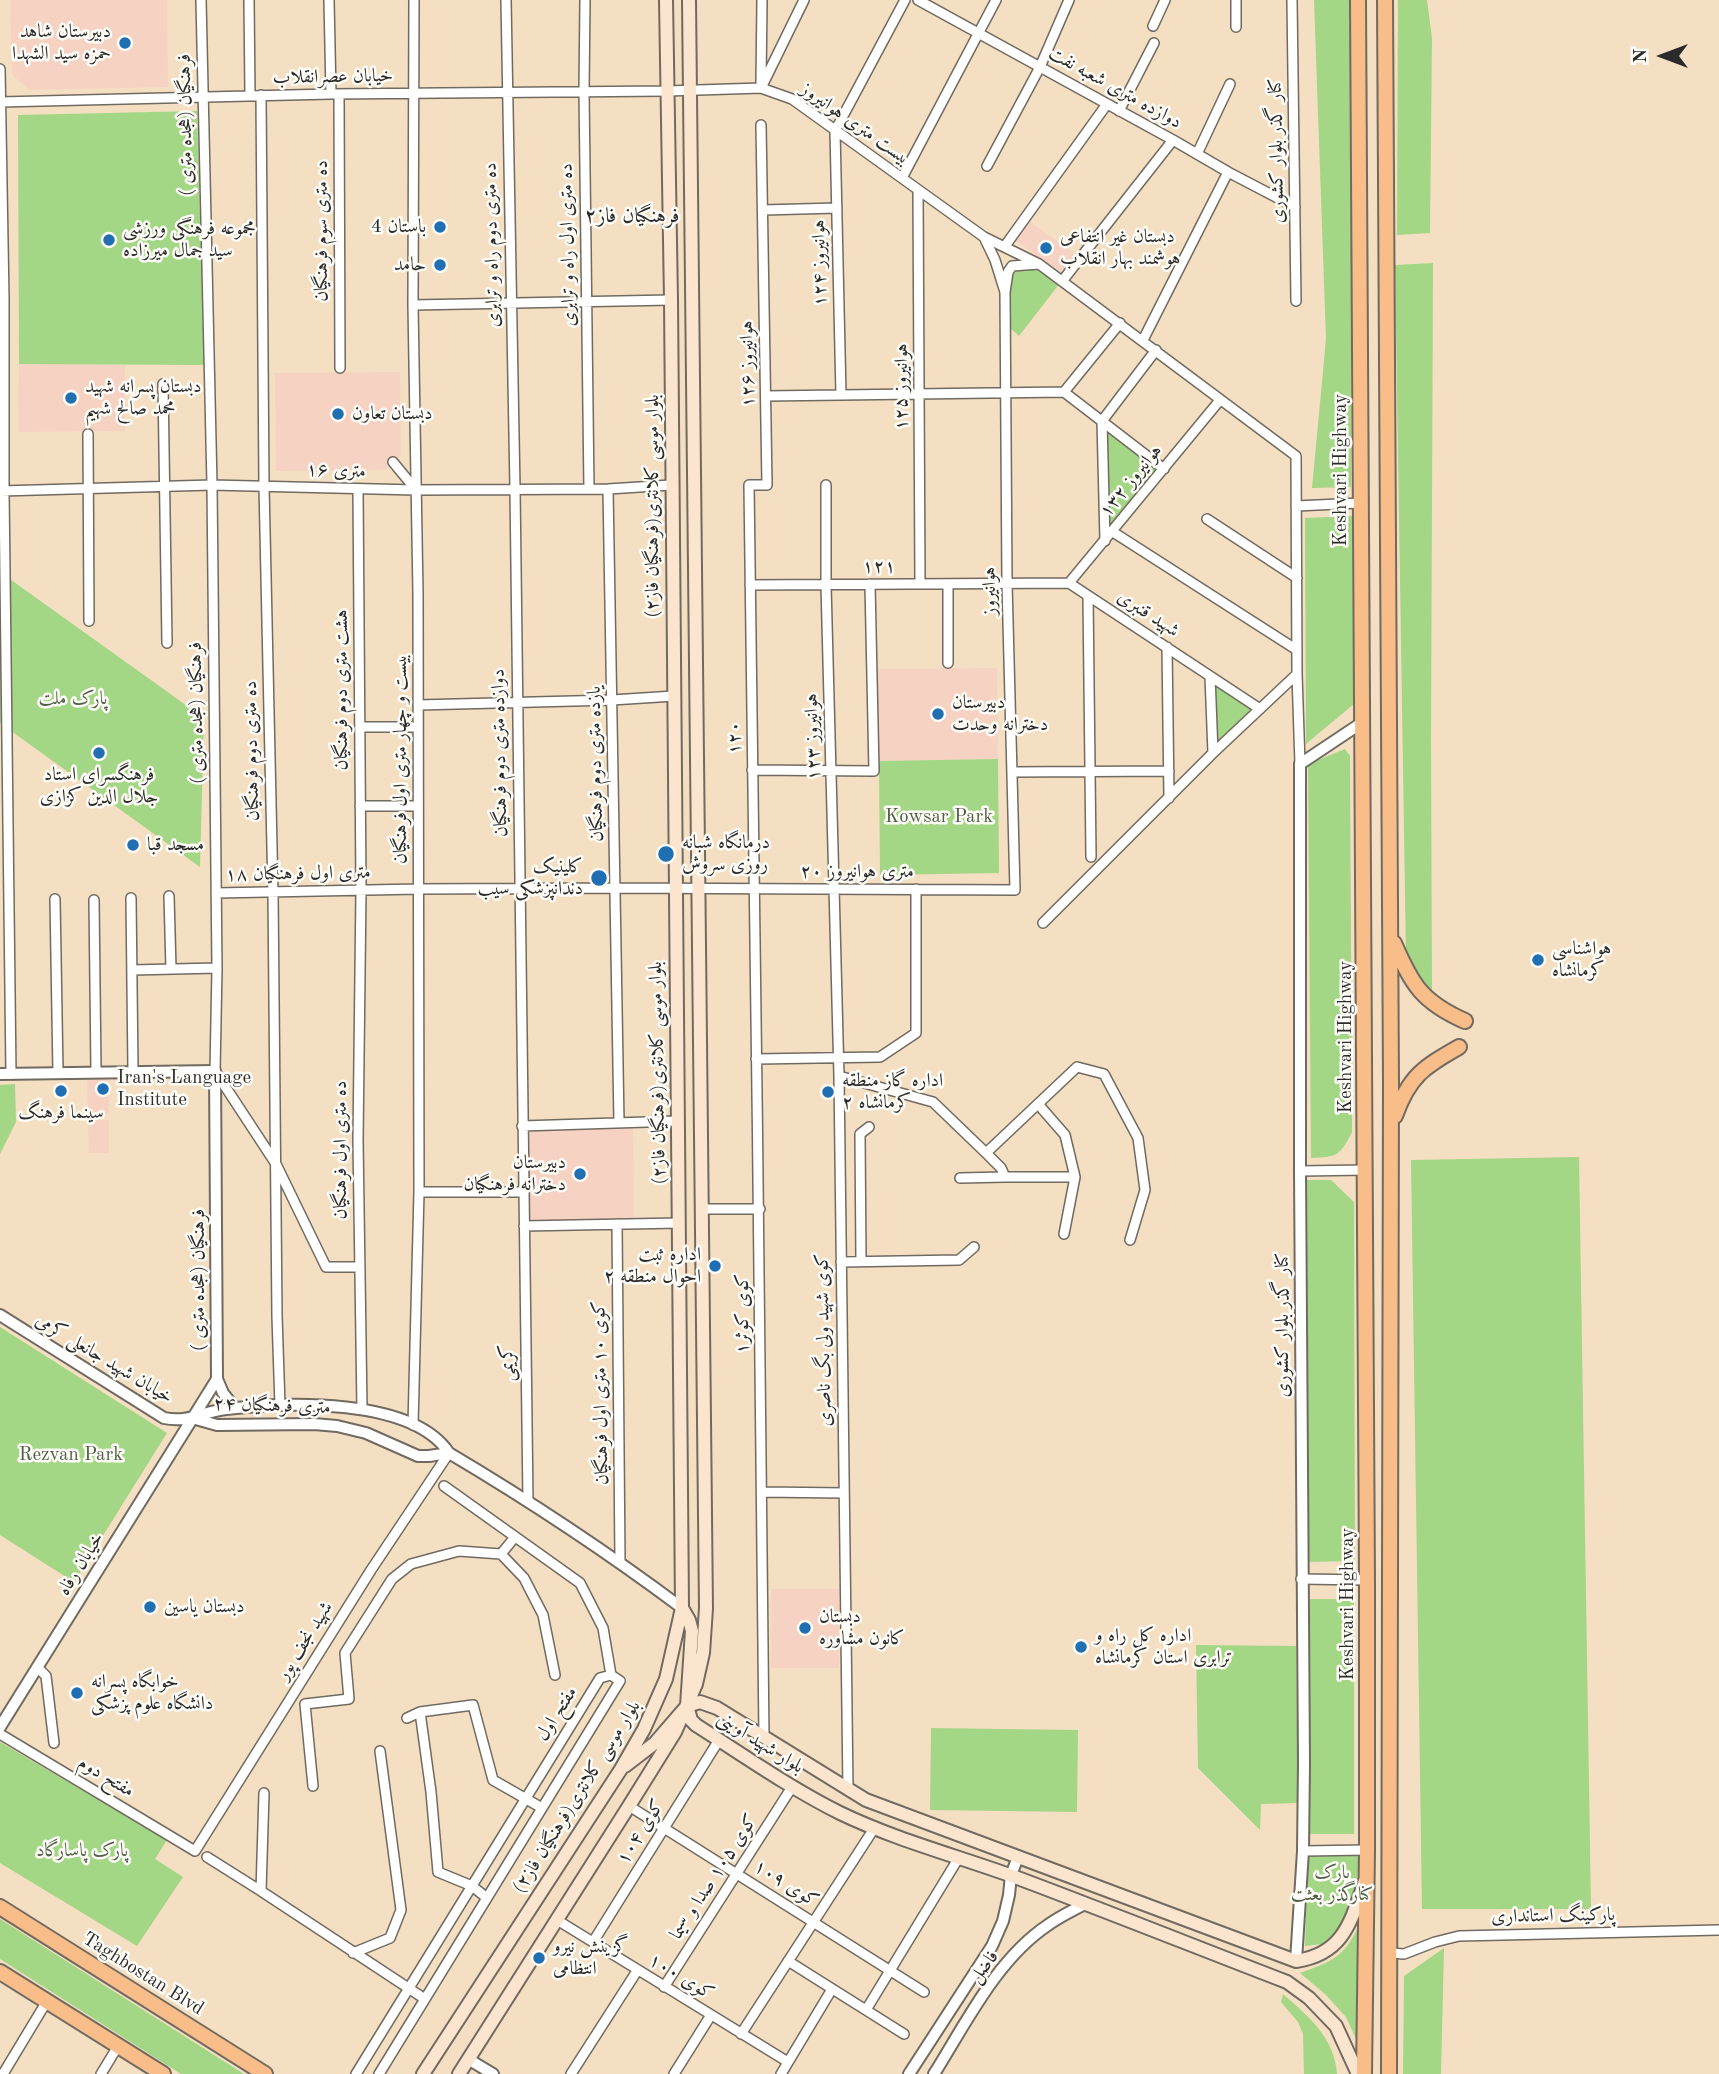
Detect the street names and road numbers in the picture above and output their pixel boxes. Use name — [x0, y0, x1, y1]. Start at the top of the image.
street label: دوازده متری شعبه نفت — [1044, 42, 1186, 134]
street label: فرهنگیان (هجده متری ) — [173, 54, 199, 196]
street label: خیابان عصرانقلاب — [273, 65, 393, 89]
street label: بیست متری هوانیروز — [796, 78, 914, 170]
street label: کنار گذر بلوار کشوری — [1264, 78, 1290, 224]
street label: ده متری سوم فرهنگیان — [311, 160, 333, 302]
street label: ده متری دوم راه و ترابری — [479, 162, 505, 328]
street label: ده متری اول راه و ترابری — [555, 163, 581, 327]
street label: هوانیروز ۱۲۴ — [808, 219, 832, 307]
street label: هوانیروز ۱۲۶ — [736, 320, 760, 408]
street label: هوانیروز ۱۲۵ — [891, 343, 913, 431]
street label: بلوار موسی کلانتری(فرهنگیان فاز۲) — [642, 394, 664, 618]
street label: Keshvari Highway — [1330, 394, 1352, 546]
street label: هوانیروز ۱۳۲ — [1095, 440, 1167, 522]
street label: ۱۶ متری — [306, 459, 366, 483]
street label: ۱۲۱ — [862, 556, 896, 578]
street label: هوانیروز — [978, 567, 1002, 615]
street label: شهید قنبری — [1113, 586, 1183, 642]
street label: هشت متری دوم فرهنگیان — [331, 610, 353, 770]
street label: فرهنگیان (هجده متری ) — [184, 642, 210, 784]
street label: بیست و چهار متری اول فرهنگیان — [390, 654, 412, 864]
street label: دوازده متری دوم فرهنگیان — [487, 669, 513, 837]
street label: ده متری دوم فرهنگیان — [239, 681, 265, 821]
street label: یازده متری دوم فرهنگیان — [583, 686, 609, 842]
street label: ۱۲۳ هوانیروز — [800, 693, 826, 781]
street label: ۱۲۰ — [723, 721, 747, 755]
street label: ۱۸ متری اول فرهنگیان — [225, 861, 371, 887]
street label: ۲۰ متری هوانیروز — [800, 861, 914, 883]
street label: بلوار موسی کلانتری(فرهنگیان فاز۲) — [645, 961, 671, 1185]
street label: Keshvari Highway — [1335, 961, 1357, 1113]
street label: ده متری اول فرهنگیان — [330, 1081, 352, 1219]
street label: فرهنگیان (هجده متری ) — [188, 1209, 210, 1351]
street label: کوی شهید ولی بگ ناصری — [811, 1253, 837, 1427]
street label: کنار گذر بلوار کشوری — [1272, 1253, 1294, 1397]
street label: کوی کوثر۱ — [732, 1274, 754, 1354]
street label: کوی ۱۰ متری اول فرهنگیان — [588, 1301, 614, 1485]
street label: خیابان شهید جانعلی کرمی — [31, 1309, 177, 1409]
street label: کریمی — [496, 1344, 520, 1382]
street label: ۲۴ متری فرهنگیان — [213, 1393, 331, 1419]
street label: خیابان رفاه — [53, 1528, 109, 1600]
street label: Keshvari Highway — [1337, 1528, 1359, 1680]
street label: شهید نجف پور — [272, 1597, 338, 1685]
street label: مفتح اول — [531, 1683, 583, 1745]
street label: بلوار موسی کلانتری(فرهنگیان فاز۲) — [508, 1696, 646, 1898]
street label: بلوار شهید آوینی — [712, 1707, 808, 1779]
street label: مفتح دوم — [74, 1751, 138, 1803]
street label: کوی ۱۰۴ — [612, 1795, 670, 1869]
street label: کوی ۱۰۵ صدا و سیما — [665, 1810, 763, 1944]
street label: کوی ۱۰۹ — [749, 1855, 823, 1913]
street label: پارکینگ استانداری — [1491, 1904, 1615, 1928]
street label: Taghbostan Blvd — [78, 1928, 208, 2020]
street label: فاضل — [964, 1946, 1004, 1988]
street label: کوی ۱۰۰ — [644, 1949, 718, 2005]

